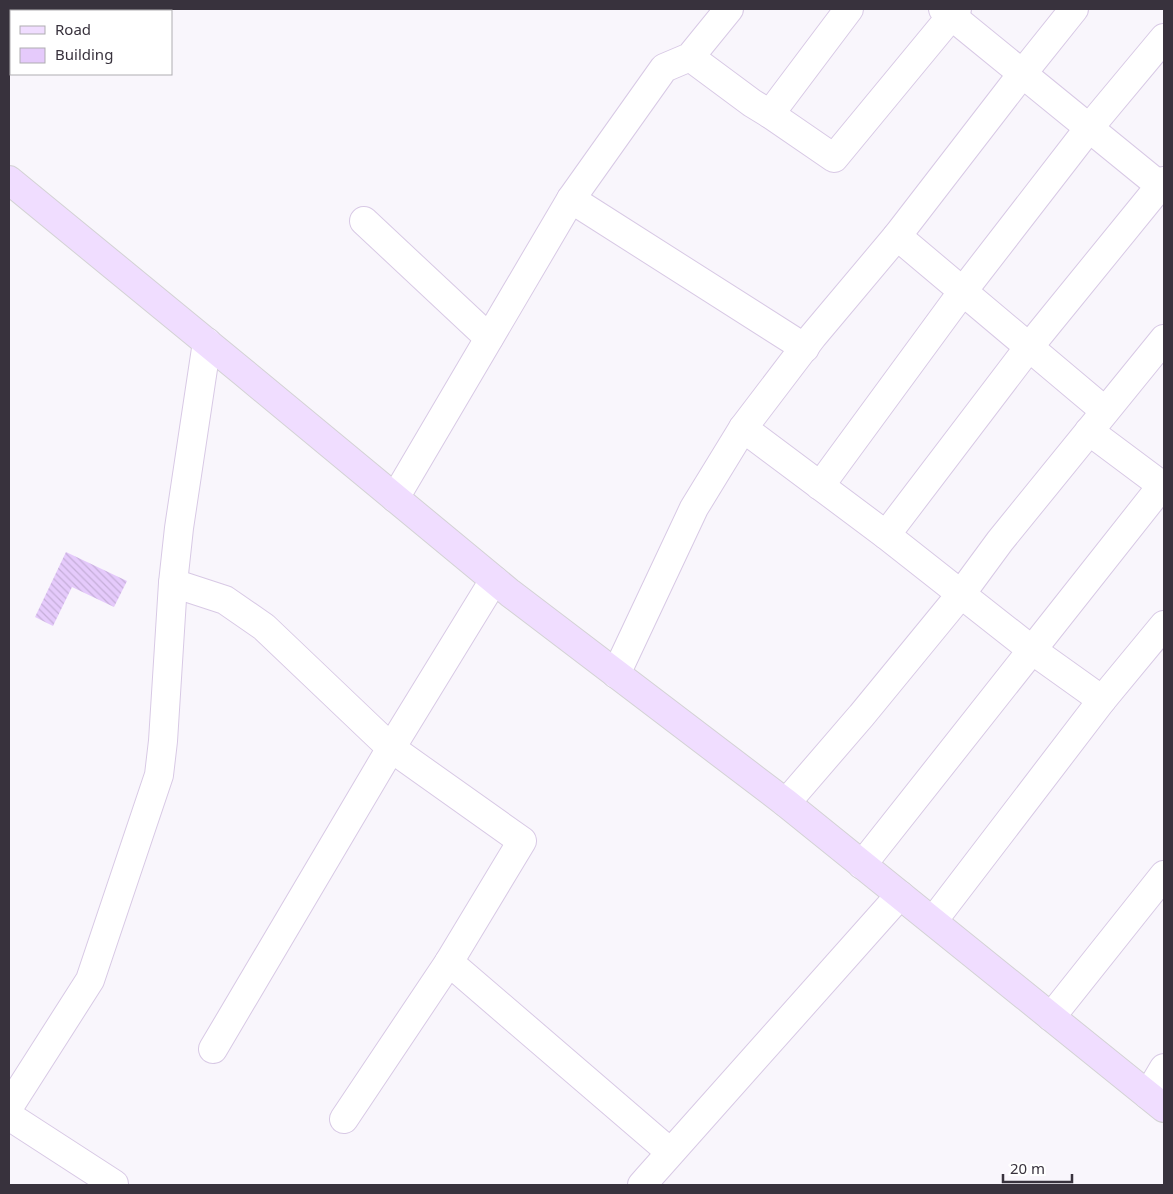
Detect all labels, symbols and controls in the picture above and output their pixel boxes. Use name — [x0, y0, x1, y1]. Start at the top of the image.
legend — [10, 10, 172, 75]
text: Road — [55, 19, 91, 39]
text: Building — [55, 44, 113, 64]
scale bar — [1003, 1152, 1072, 1184]
text: 20 m — [1010, 1158, 1045, 1178]

